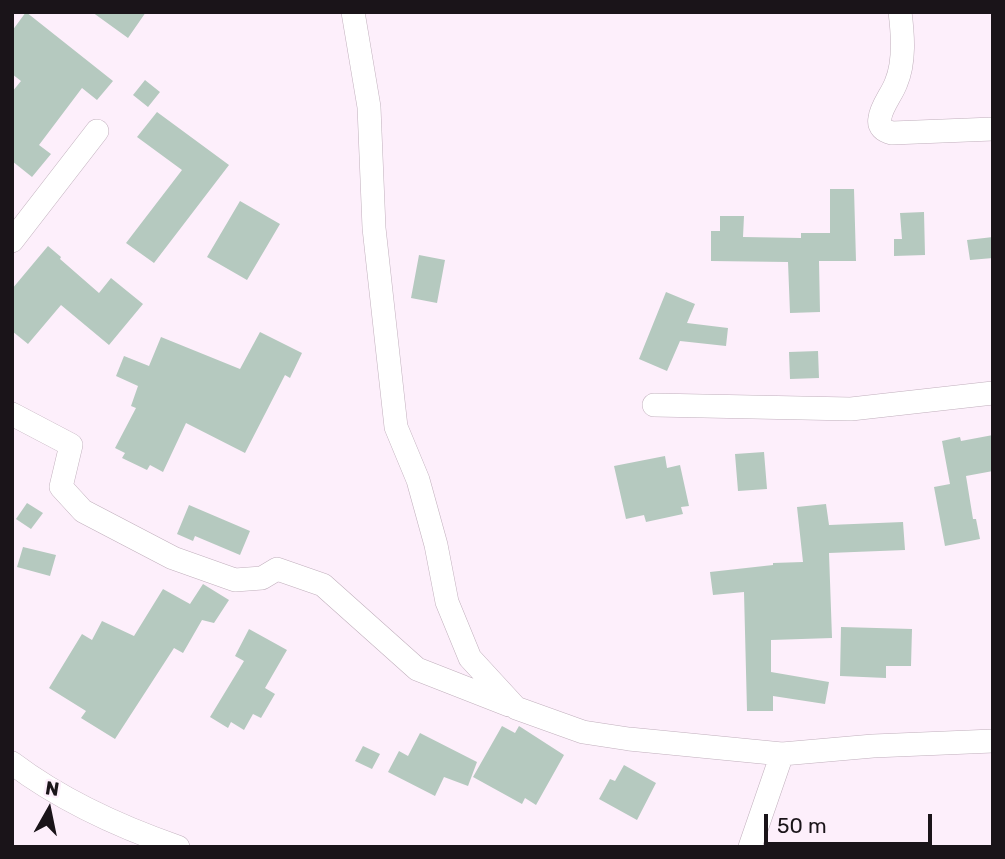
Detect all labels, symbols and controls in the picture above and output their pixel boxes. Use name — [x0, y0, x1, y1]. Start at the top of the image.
north arrow — [14, 775, 84, 845]
text: N — [44, 776, 61, 801]
scale bar — [767, 800, 935, 844]
text: 50 m — [777, 813, 827, 838]

